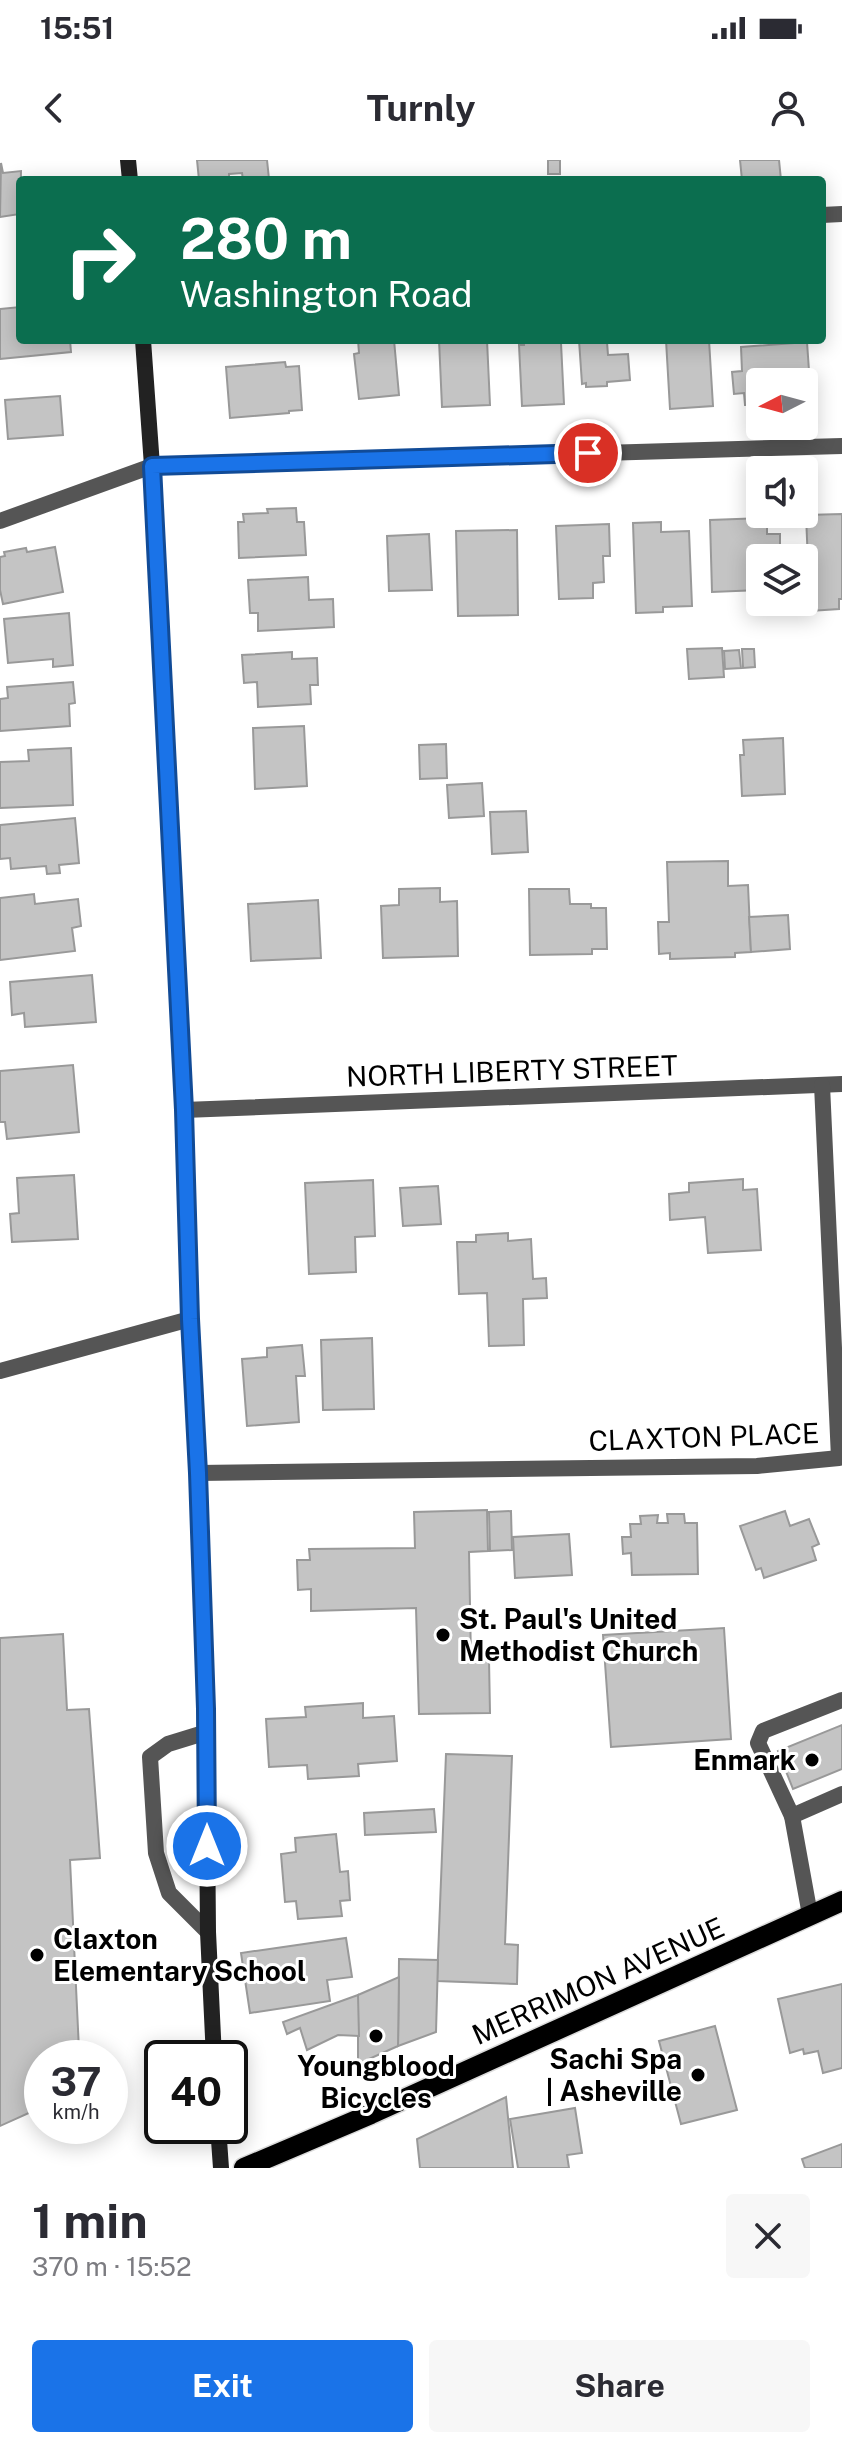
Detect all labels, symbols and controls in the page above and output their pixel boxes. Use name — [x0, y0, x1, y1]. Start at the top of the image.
text: 15:51 — [40, 10, 114, 46]
icon: back — [32, 86, 76, 130]
icon: person — [766, 86, 810, 130]
text: Turnly — [367, 87, 475, 129]
text: 280 m — [180, 206, 352, 272]
icon: right — [48, 208, 152, 312]
text: Washington Road — [180, 273, 473, 315]
north arrow — [746, 368, 818, 440]
map controls — [746, 368, 818, 616]
pin — [554, 419, 622, 487]
icon: arrive — [566, 431, 610, 475]
button: sound — [746, 456, 818, 528]
button: layers — [746, 544, 818, 616]
street label: NORTH LIBERTY STREET — [346, 1048, 678, 1093]
street label: CLAXTON PLACE — [588, 1416, 820, 1457]
place label: St. Paul's United Methodist Church — [459, 1602, 698, 1667]
marker: St. Paul's United Methodist Church — [434, 1626, 452, 1644]
place label: Enmark — [693, 1743, 796, 1776]
marker: Enmark — [803, 1751, 821, 1769]
position arrow — [165, 1804, 249, 1888]
street label: MERRIMON AVENUE — [467, 1910, 729, 2051]
place label: Claxton Elementary School — [53, 1922, 306, 1987]
marker: Claxton Elementary School — [28, 1946, 46, 1964]
marker: Youngblood Bicycles — [367, 2027, 385, 2045]
speed limit sign: 40 — [144, 2040, 248, 2144]
place label: Sachi Spa | Asheville — [546, 2042, 682, 2107]
place label: Youngblood Bicycles — [297, 2049, 455, 2114]
text: 37 — [51, 2058, 101, 2105]
marker: Sachi Spa | Asheville — [689, 2066, 707, 2084]
text: km/h — [52, 2100, 100, 2124]
text: 1 min — [32, 2192, 148, 2249]
button: close — [726, 2194, 810, 2278]
text: 370 m · 15:52 — [32, 2251, 191, 2282]
button: Exit — [32, 2340, 413, 2432]
button: Share — [429, 2340, 810, 2432]

